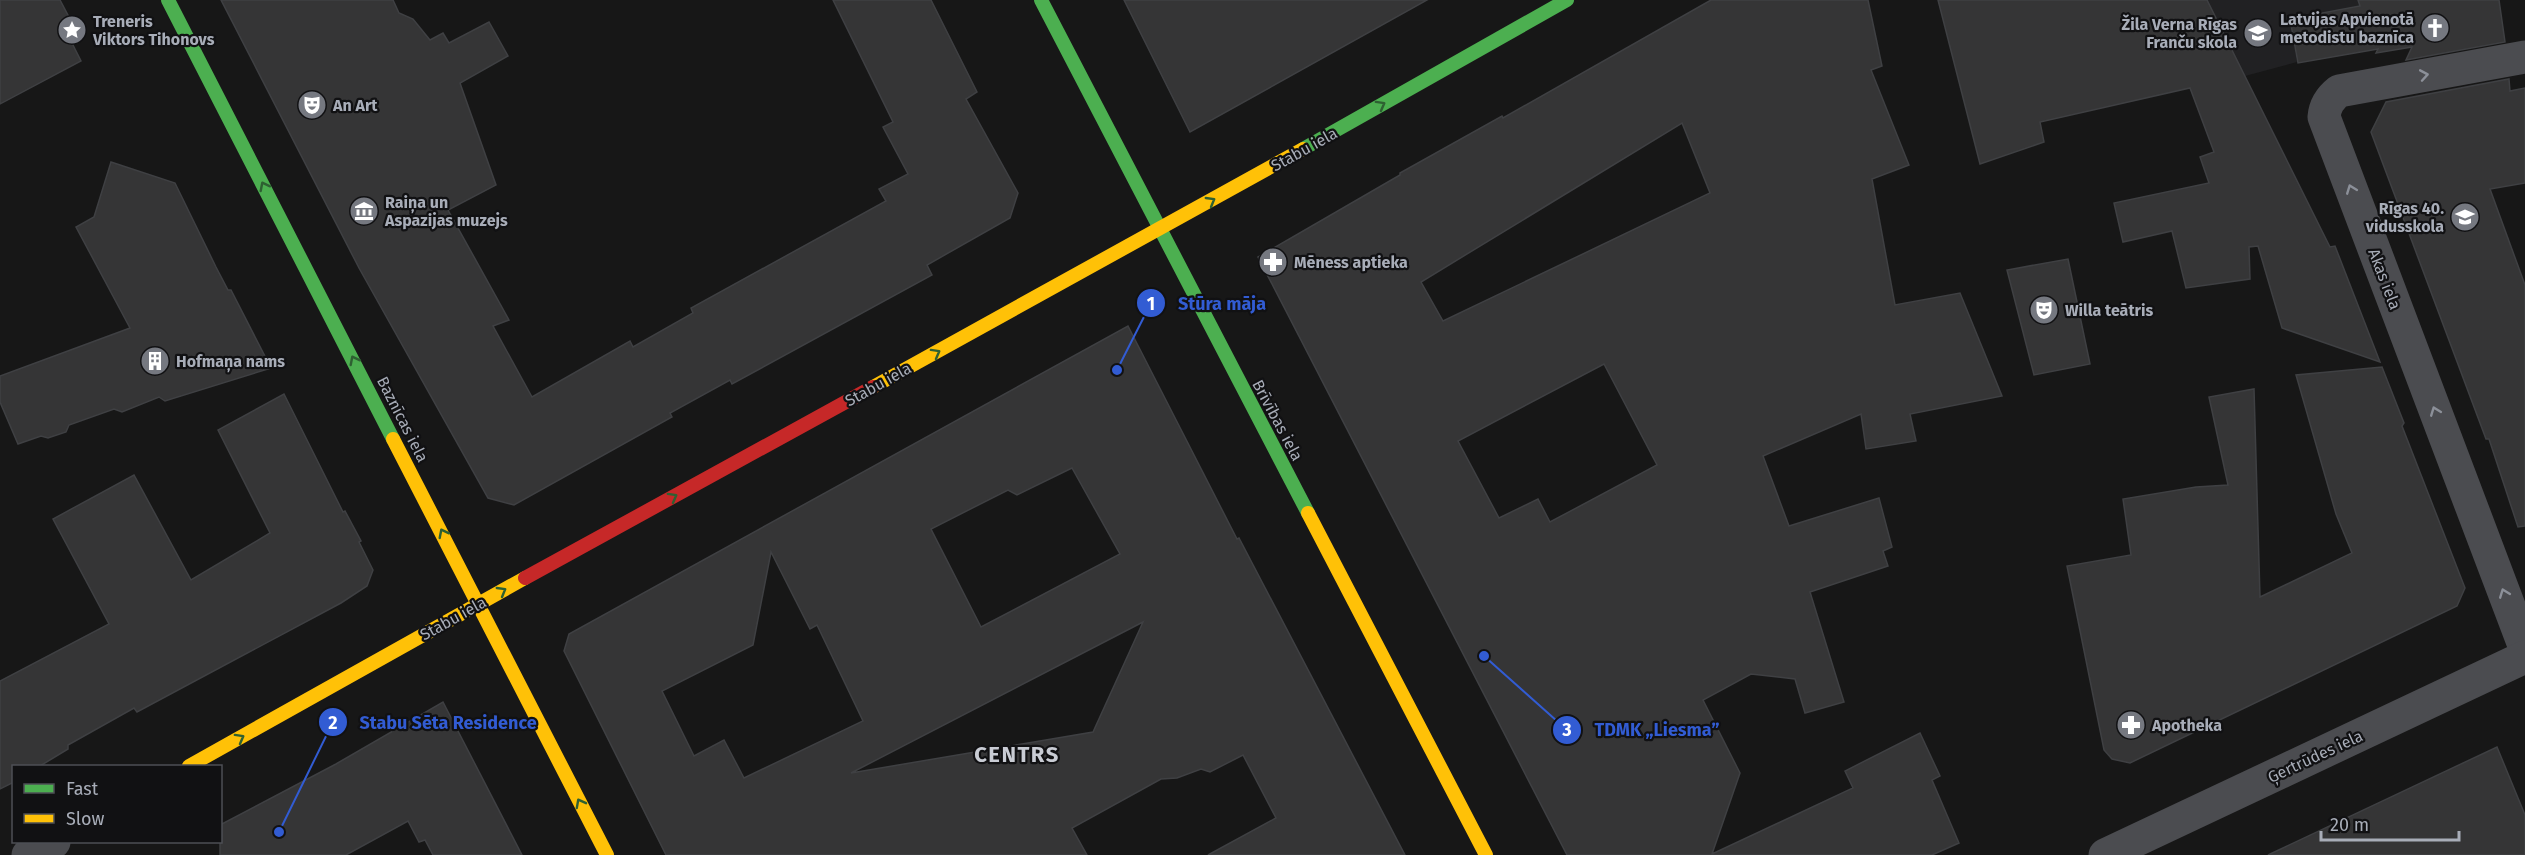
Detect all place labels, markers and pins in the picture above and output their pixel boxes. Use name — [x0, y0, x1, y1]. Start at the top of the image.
place label: Latvijas Apvienotā metodistu baznīca — [2280, 10, 2414, 47]
place label: Treneris Viktors Tihonovs — [92, 12, 215, 49]
church icon: Latvijas Apvienotā metodistu baznīca — [2419, 12, 2451, 44]
place icon: Treneris Viktors Tihonovs — [56, 14, 88, 46]
place label: Žila Verna Rīgas Franču skola — [2122, 14, 2237, 52]
school or university icon: Žila Verna Rīgas Franču skola — [2242, 17, 2274, 49]
theatre icon: An Art — [296, 89, 328, 121]
place label: An Art — [332, 96, 378, 115]
place label: Raiņa un Aspazijas muzejs — [384, 193, 508, 230]
museum icon: Raiņa un Aspazijas muzejs — [348, 195, 380, 227]
place label: Rīgas 40. vidusskola — [2365, 199, 2444, 236]
school or university icon: Rīgas 40. vidusskola — [2449, 201, 2481, 233]
pharmacy icon: Mēness aptieka — [1257, 246, 1289, 278]
place label: Mēness aptieka — [1294, 253, 1408, 272]
callout: Stūra māja — [1136, 285, 1278, 321]
theatre icon: Willa teātris — [2028, 294, 2060, 326]
place label: Willa teātris — [2065, 301, 2153, 320]
building icon: Hofmaņa nams — [139, 345, 171, 377]
place label: Hofmaņa nams — [176, 352, 285, 373]
callout: Stabu Sēta Residence — [318, 704, 549, 740]
pharmacy icon: Apotheka — [2115, 709, 2147, 741]
callout: TDMK „Liesma” — [1552, 712, 1731, 748]
place label: Apotheka — [2151, 716, 2222, 735]

